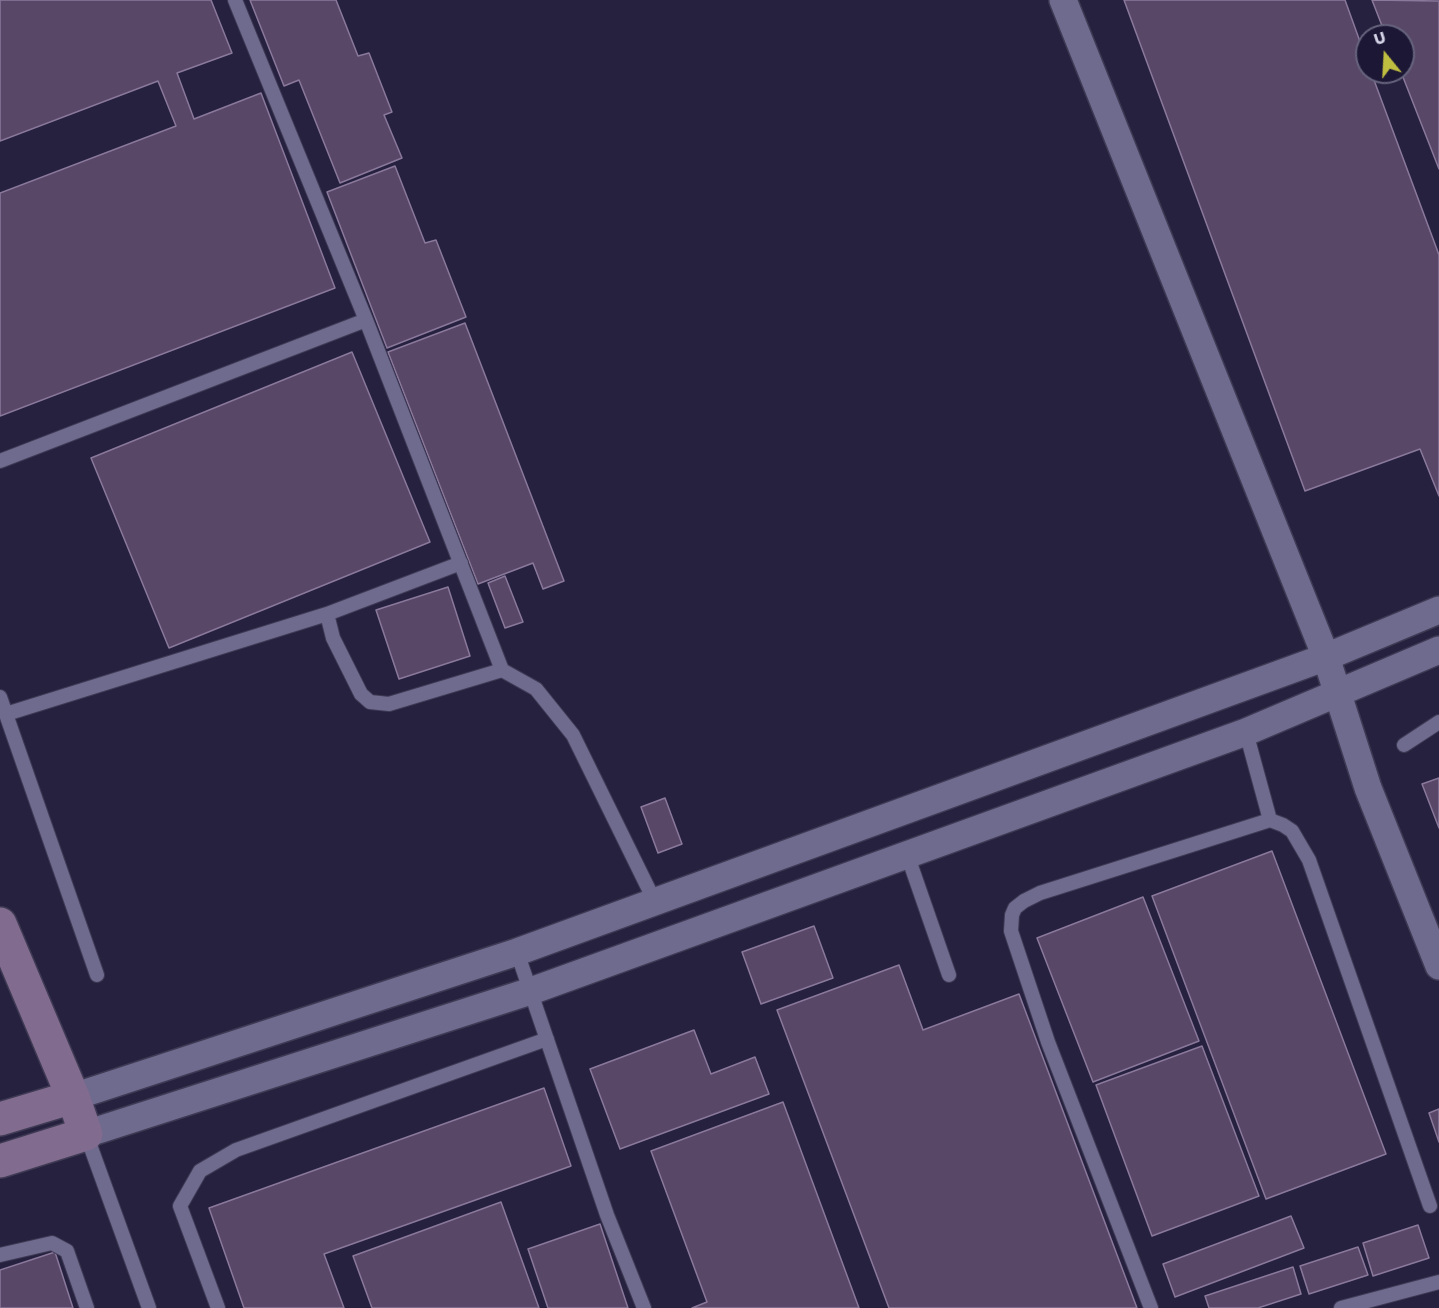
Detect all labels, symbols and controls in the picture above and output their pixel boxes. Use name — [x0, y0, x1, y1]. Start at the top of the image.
north arrow — [1355, 24, 1415, 84]
text: U — [1371, 26, 1389, 51]

